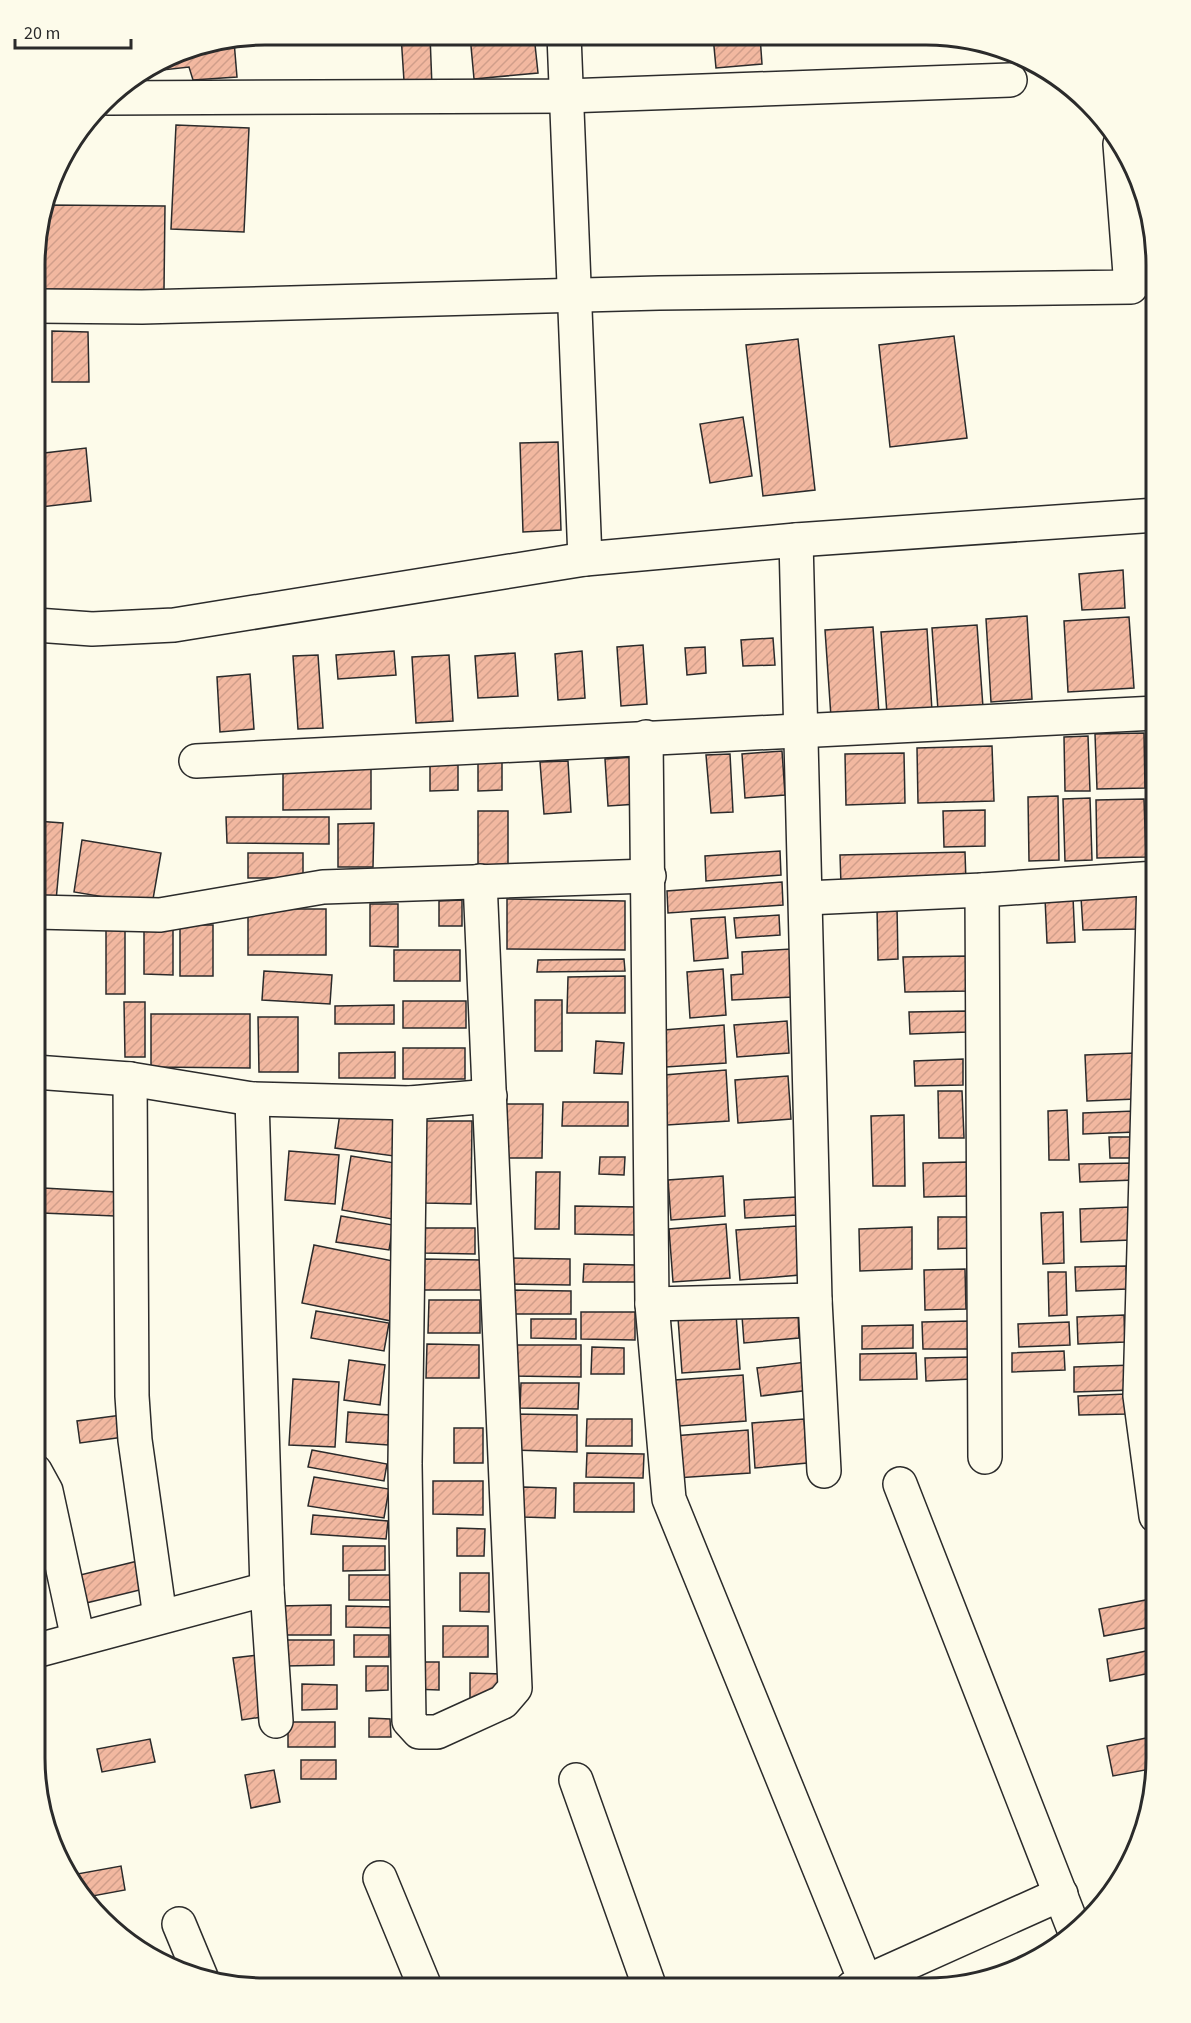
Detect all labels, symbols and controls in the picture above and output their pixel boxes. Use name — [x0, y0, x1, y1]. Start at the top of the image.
scale bar — [15, 12, 130, 50]
text: 20 m — [24, 21, 60, 46]

